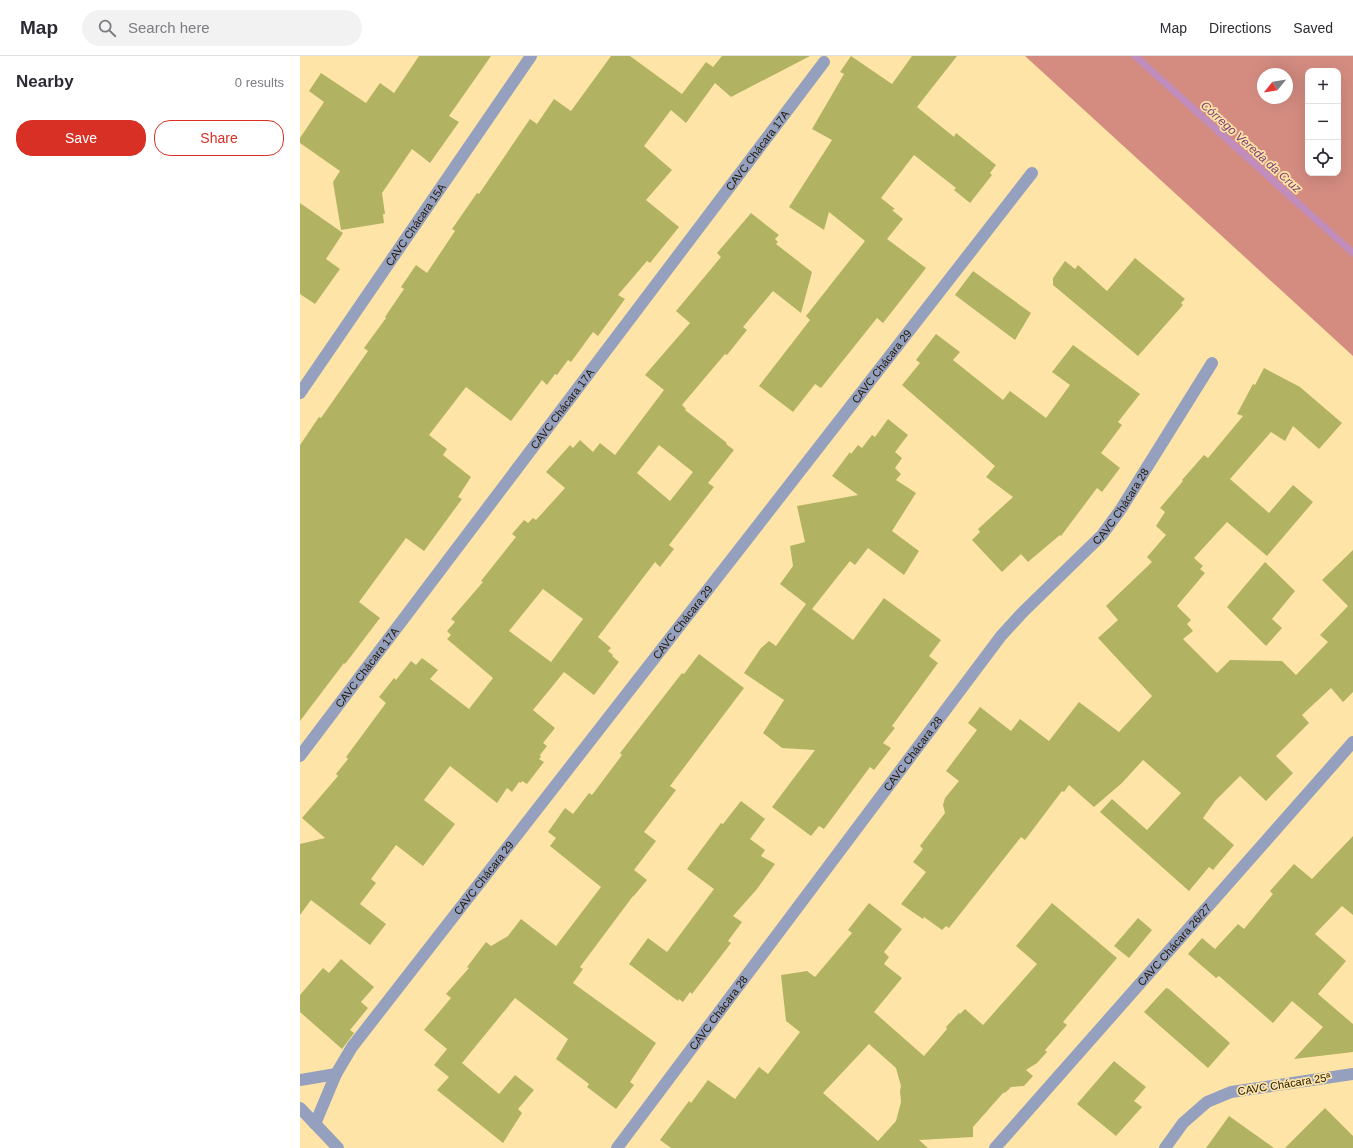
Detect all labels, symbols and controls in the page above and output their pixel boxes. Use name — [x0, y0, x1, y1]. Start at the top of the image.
search box — [82, 10, 362, 46]
text: Map — [20, 17, 58, 38]
icon: search — [96, 17, 118, 39]
text: Search here — [128, 19, 210, 36]
text: Map — [1160, 20, 1187, 36]
text: Directions — [1209, 20, 1271, 36]
text: Saved — [1293, 20, 1333, 36]
north arrow — [1257, 68, 1293, 104]
map controls — [1305, 68, 1341, 176]
button: + — [1305, 68, 1341, 104]
text: Nearby — [16, 72, 74, 91]
text: 0 results — [235, 75, 284, 90]
water label: Córrego Vereda da Cruz — [1198, 98, 1304, 196]
button: − — [1305, 104, 1341, 140]
street label: CAVC Chácara 17A — [723, 107, 792, 193]
button: Save — [16, 120, 146, 156]
button: Share — [154, 120, 284, 156]
button: locate — [1305, 140, 1341, 176]
street label: CAVC Chácara 15A — [383, 181, 448, 268]
street label: CAVC Chácara 29 — [849, 327, 914, 405]
street label: CAVC Chácara 17A — [528, 366, 597, 451]
street label: CAVC Chácara 28 — [1090, 466, 1151, 547]
street label: CAVC Chácara 29 — [650, 583, 715, 661]
street label: CAVC Chácara 17A — [333, 625, 401, 710]
street label: CAVC Chácara 28 — [881, 714, 945, 793]
street label: CAVC Chácara 29 — [451, 839, 516, 917]
street label: CAVC Chácara 26/27 — [1135, 901, 1213, 988]
street label: CAVC Chácara 28 — [687, 973, 750, 1052]
street label: CAVC Chácara 25ª — [1237, 1071, 1332, 1097]

